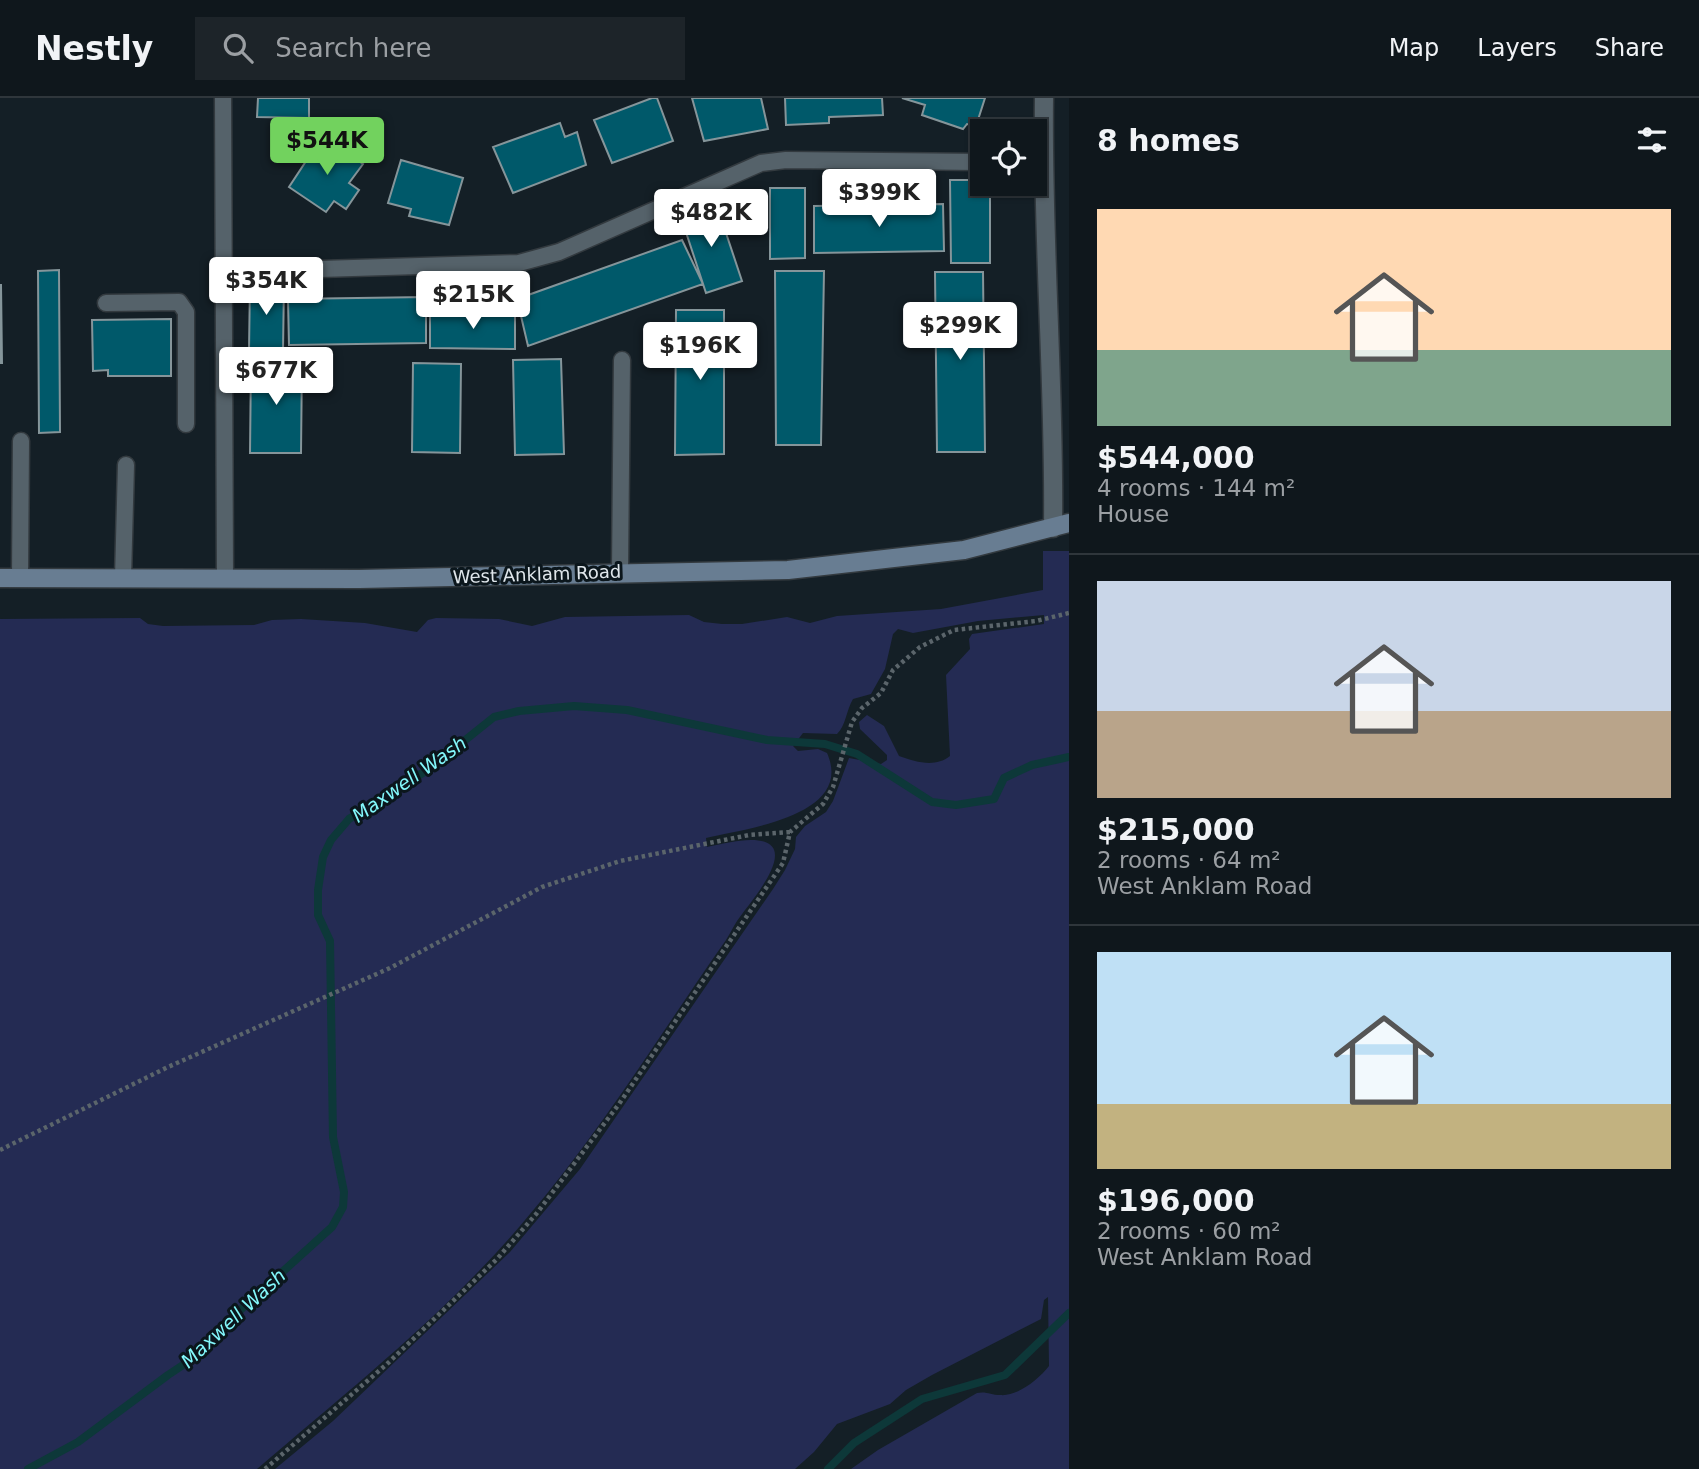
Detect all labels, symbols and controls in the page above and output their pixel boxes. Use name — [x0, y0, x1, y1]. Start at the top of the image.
search box — [195, 17, 685, 80]
text: Nestly — [35, 29, 153, 68]
icon: search — [219, 29, 257, 67]
text: Search here — [275, 33, 431, 63]
text: Map — [1389, 34, 1439, 62]
text: Layers — [1477, 34, 1557, 62]
text: Share — [1595, 34, 1664, 62]
pin: $544K — [278, 118, 376, 177]
map controls — [970, 119, 1047, 196]
button: locate — [970, 119, 1047, 196]
icon: filters — [1633, 121, 1671, 159]
text: 8 homes — [1097, 123, 1240, 158]
text: $544K — [286, 127, 368, 153]
pin: $399K — [830, 170, 928, 229]
text: $399K — [838, 179, 920, 205]
pin: $482K — [662, 190, 760, 249]
text: $482K — [670, 199, 752, 225]
icon: home — [1321, 254, 1447, 380]
pin: $354K — [217, 258, 315, 317]
text: $354K — [225, 267, 307, 293]
pin: $215K — [424, 272, 522, 331]
text: $215K — [432, 281, 514, 307]
pin: $299K — [911, 302, 1009, 362]
text: $299K — [919, 312, 1001, 338]
pin: $196K — [651, 322, 749, 382]
text: $196K — [659, 332, 741, 358]
pin: $677K — [227, 348, 325, 407]
text: $677K — [235, 357, 317, 383]
text: $544,000 — [1097, 440, 1255, 475]
text: 4 rooms · 144 m² — [1097, 475, 1295, 501]
text: House — [1097, 501, 1169, 527]
street label: West Anklam Road — [452, 561, 622, 587]
icon: home — [1321, 626, 1447, 752]
water label: Maxwell Wash — [348, 731, 470, 827]
text: $215,000 — [1097, 812, 1255, 847]
text: 2 rooms · 64 m² — [1097, 847, 1281, 873]
text: West Anklam Road — [1097, 873, 1312, 899]
icon: home — [1321, 997, 1447, 1123]
text: $196,000 — [1097, 1183, 1255, 1218]
text: 2 rooms · 60 m² — [1097, 1218, 1281, 1244]
text: West Anklam Road — [1097, 1244, 1312, 1270]
water label: Maxwell Wash — [176, 1264, 290, 1372]

